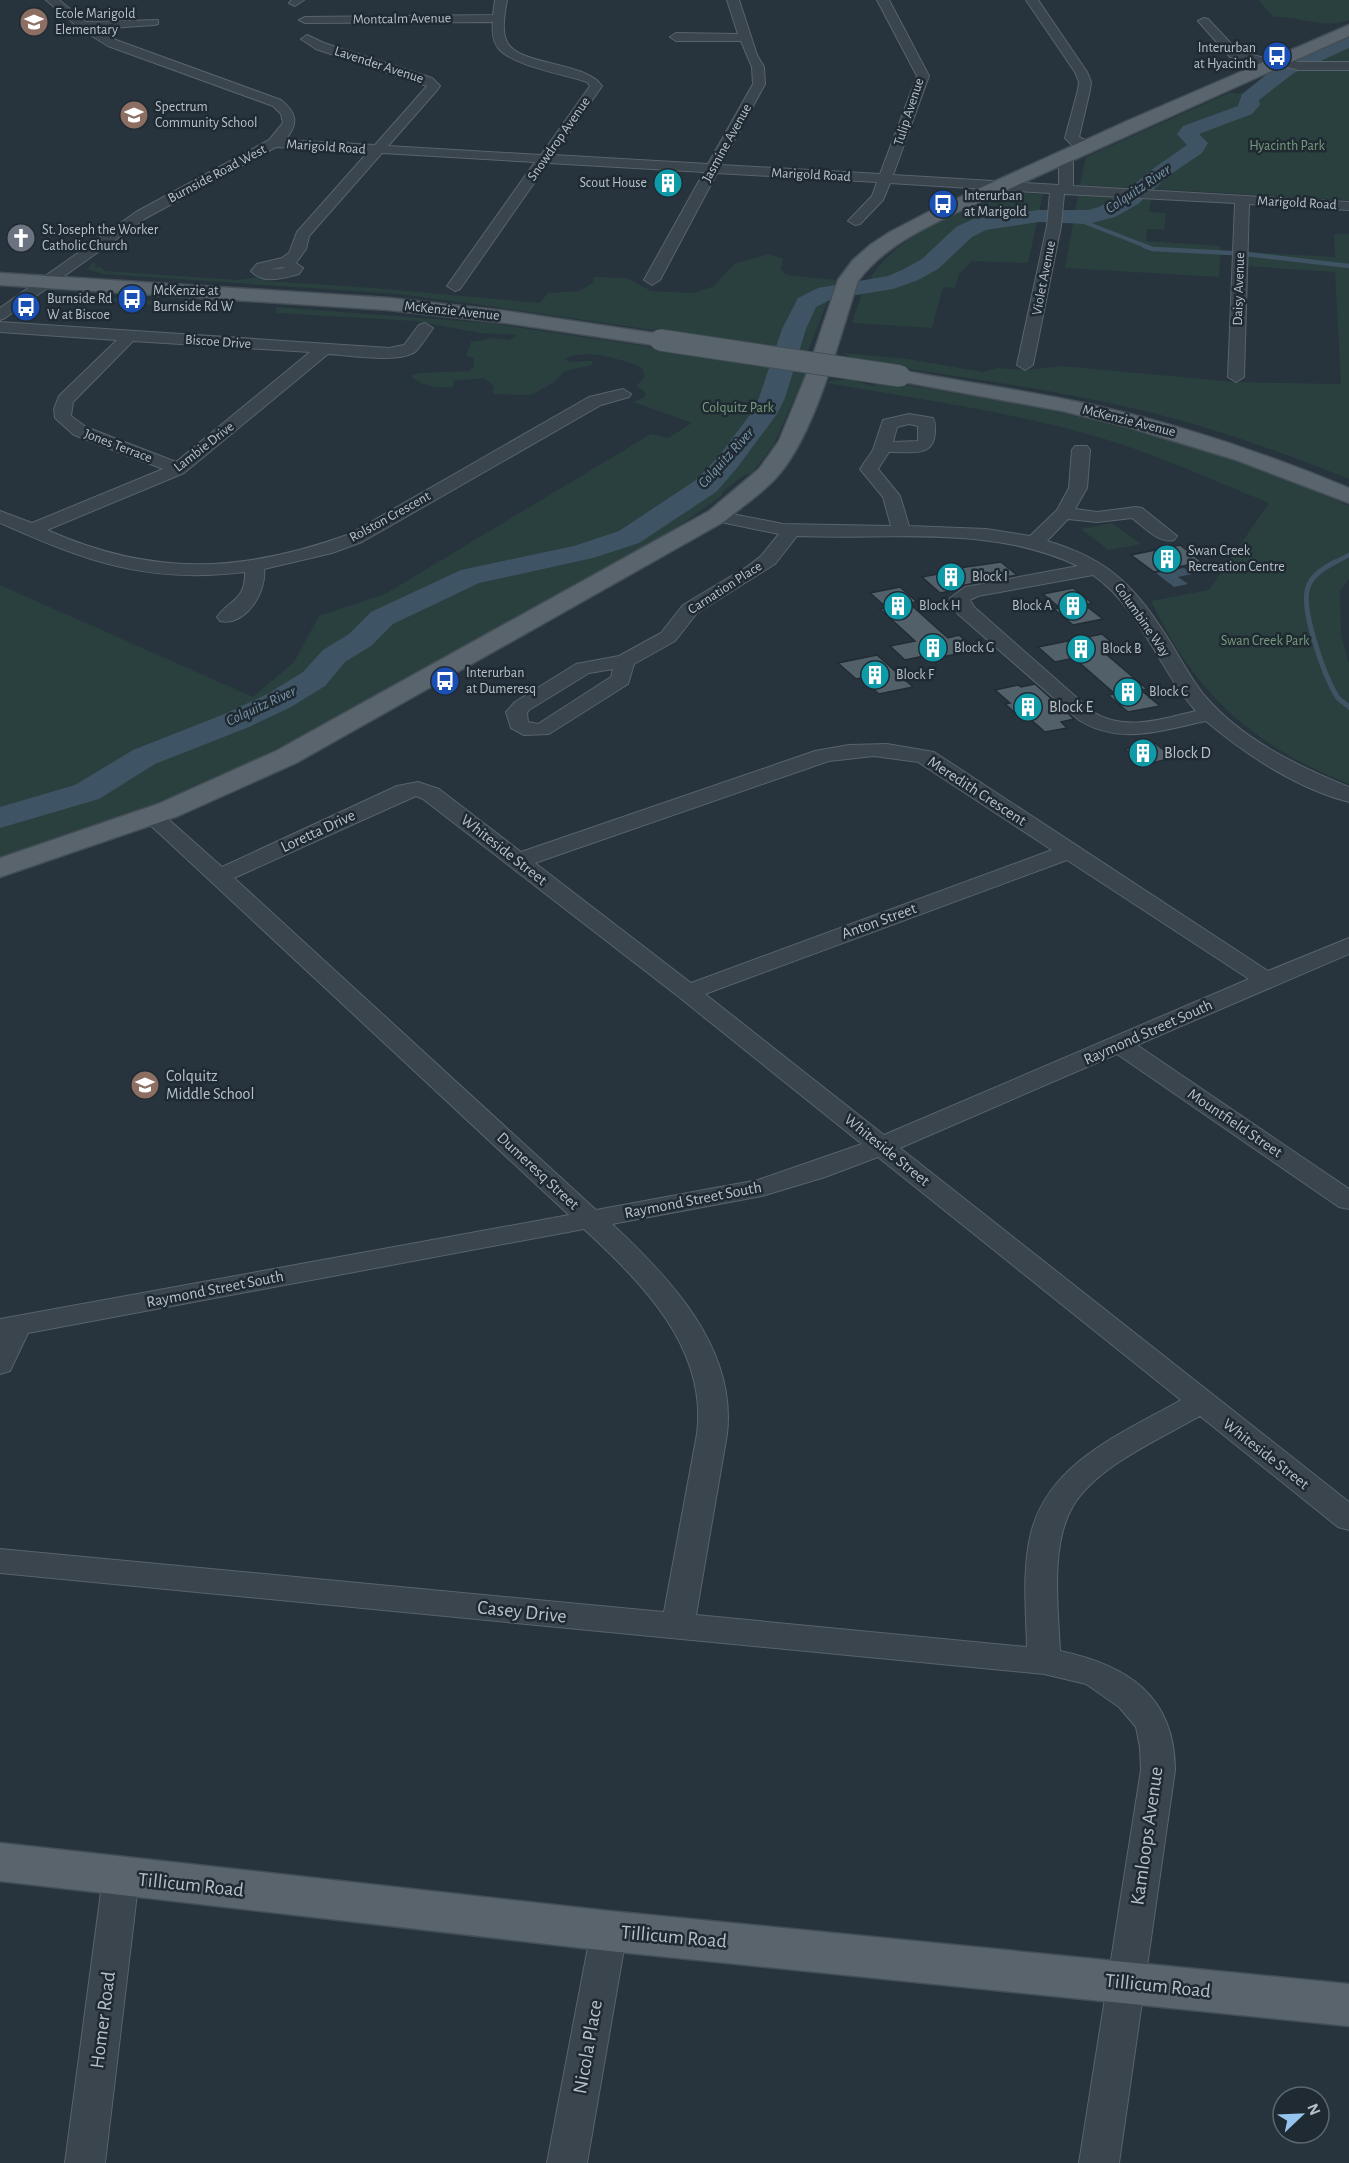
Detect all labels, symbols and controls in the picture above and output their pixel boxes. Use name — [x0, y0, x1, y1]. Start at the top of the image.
school or university icon: Ecole Marigold Elementary — [18, 6, 50, 38]
place label: Ecole Marigold Elementary — [55, 7, 135, 37]
street label: Montcalm Avenue — [353, 11, 451, 27]
bus stop icon: Interurban at Hyacinth — [1261, 40, 1293, 72]
place label: Interurban at Hyacinth — [1194, 41, 1256, 71]
street label: Lavender Avenue — [333, 44, 425, 86]
street label: Tulip Avenue — [892, 77, 926, 147]
street label: Snowdrop Avenue — [525, 95, 593, 183]
school or university icon: Spectrum Community School — [118, 99, 150, 131]
place label: Spectrum Community School — [155, 100, 258, 130]
street label: Jasmine Avenue — [700, 102, 754, 184]
street label: Marigold Road — [286, 137, 366, 157]
park label: Hyacinth Park — [1249, 139, 1325, 153]
street label: Burnside Road West — [166, 142, 269, 206]
water label: Colquitz River — [1103, 161, 1174, 216]
street label: Marigold Road — [771, 166, 851, 184]
building icon: Scout House — [652, 167, 684, 199]
place label: Scout House — [580, 176, 647, 190]
bus stop icon: Interurban at Marigold — [927, 188, 959, 220]
place label: Interurban at Marigold — [964, 189, 1027, 219]
street label: Marigold Road — [1257, 194, 1337, 212]
church icon: St. Joseph the Worker Catholic Church — [5, 222, 37, 254]
place label: St. Joseph the Worker Catholic Church — [42, 223, 159, 253]
street label: Violet Avenue — [1030, 240, 1058, 316]
street label: Daisy Avenue — [1231, 252, 1247, 326]
bus stop icon: McKenzie at Burnside Rd W — [116, 283, 148, 315]
place label: McKenzie at Burnside Rd W — [153, 284, 234, 314]
bus stop icon: Burnside Rd W at Biscoe — [10, 291, 42, 323]
place label: Burnside Rd W at Biscoe — [47, 292, 112, 322]
street label: McKenzie Avenue — [404, 299, 500, 323]
street label: Biscoe Drive — [184, 333, 252, 351]
park label: Colquitz Park — [702, 401, 774, 415]
street label: McKenzie Avenue — [1081, 403, 1177, 439]
street label: Lambie Drive — [171, 419, 237, 475]
water label: Colquitz River — [695, 424, 757, 491]
street label: Jones Terrace — [82, 427, 154, 465]
street label: Rolston Crescent — [347, 489, 433, 545]
building icon: Swan Creek Recreation Centre — [1151, 543, 1183, 575]
place label: Swan Creek Recreation Centre — [1188, 544, 1285, 574]
street label: Carnation Place — [686, 559, 764, 617]
building icon: Block I — [935, 561, 967, 593]
place label: Block I — [972, 570, 1008, 584]
street label: Columbine Way — [1112, 581, 1172, 659]
building icon: Block H — [882, 590, 914, 622]
building icon: Block A — [1057, 590, 1089, 622]
place label: Block H — [919, 599, 961, 613]
place label: Block A — [1012, 599, 1052, 613]
building icon: Block G — [917, 632, 949, 664]
building icon: Block B — [1065, 633, 1097, 665]
park label: Swan Creek Park — [1221, 634, 1310, 648]
place label: Block G — [954, 641, 994, 655]
place label: Block B — [1102, 642, 1141, 656]
building icon: Block F — [859, 659, 891, 691]
bus stop icon: Interurban at Dumeresq — [429, 665, 461, 697]
place label: Interurban at Dumeresq — [466, 666, 536, 696]
place label: Block F — [896, 668, 935, 682]
building icon: Block C — [1112, 676, 1144, 708]
water label: Colquitz River — [224, 683, 299, 729]
place label: Block C — [1149, 685, 1188, 699]
building icon: Block E — [1012, 691, 1044, 723]
place label: Block E — [1049, 699, 1093, 715]
building icon: Block D — [1127, 737, 1159, 769]
place label: Block D — [1164, 745, 1211, 761]
street label: Meredith Crescent — [925, 753, 1029, 829]
street label: Loretta Drive — [278, 807, 358, 855]
street label: Whiteside Street — [458, 812, 550, 888]
street label: Anton Street — [839, 900, 919, 942]
street label: Raymond Street South — [1081, 996, 1215, 1069]
place label: Colquitz Middle School — [166, 1068, 254, 1102]
school or university icon: Colquitz Middle School — [129, 1069, 161, 1101]
street label: Mountfield Street — [1185, 1086, 1285, 1160]
street label: Whiteside Street — [841, 1111, 933, 1189]
street label: Dumeresq Street — [494, 1129, 582, 1213]
street label: Raymond Street South — [623, 1179, 763, 1222]
street label: Raymond Street South — [145, 1268, 285, 1311]
street label: Whiteside Street — [1220, 1416, 1312, 1492]
street label: Casey Drive — [476, 1597, 568, 1627]
street label: Kamloops Avenue — [1127, 1766, 1167, 1906]
street label: Tillicum Road — [137, 1870, 245, 1900]
street label: Tillicum Road — [620, 1922, 728, 1952]
street label: Homer Road — [87, 1970, 119, 2070]
street label: Tillicum Road — [1104, 1971, 1212, 2001]
street label: Nicola Place — [570, 1998, 606, 2096]
north arrow — [1271, 2085, 1331, 2145]
text: N — [1304, 2101, 1323, 2118]

